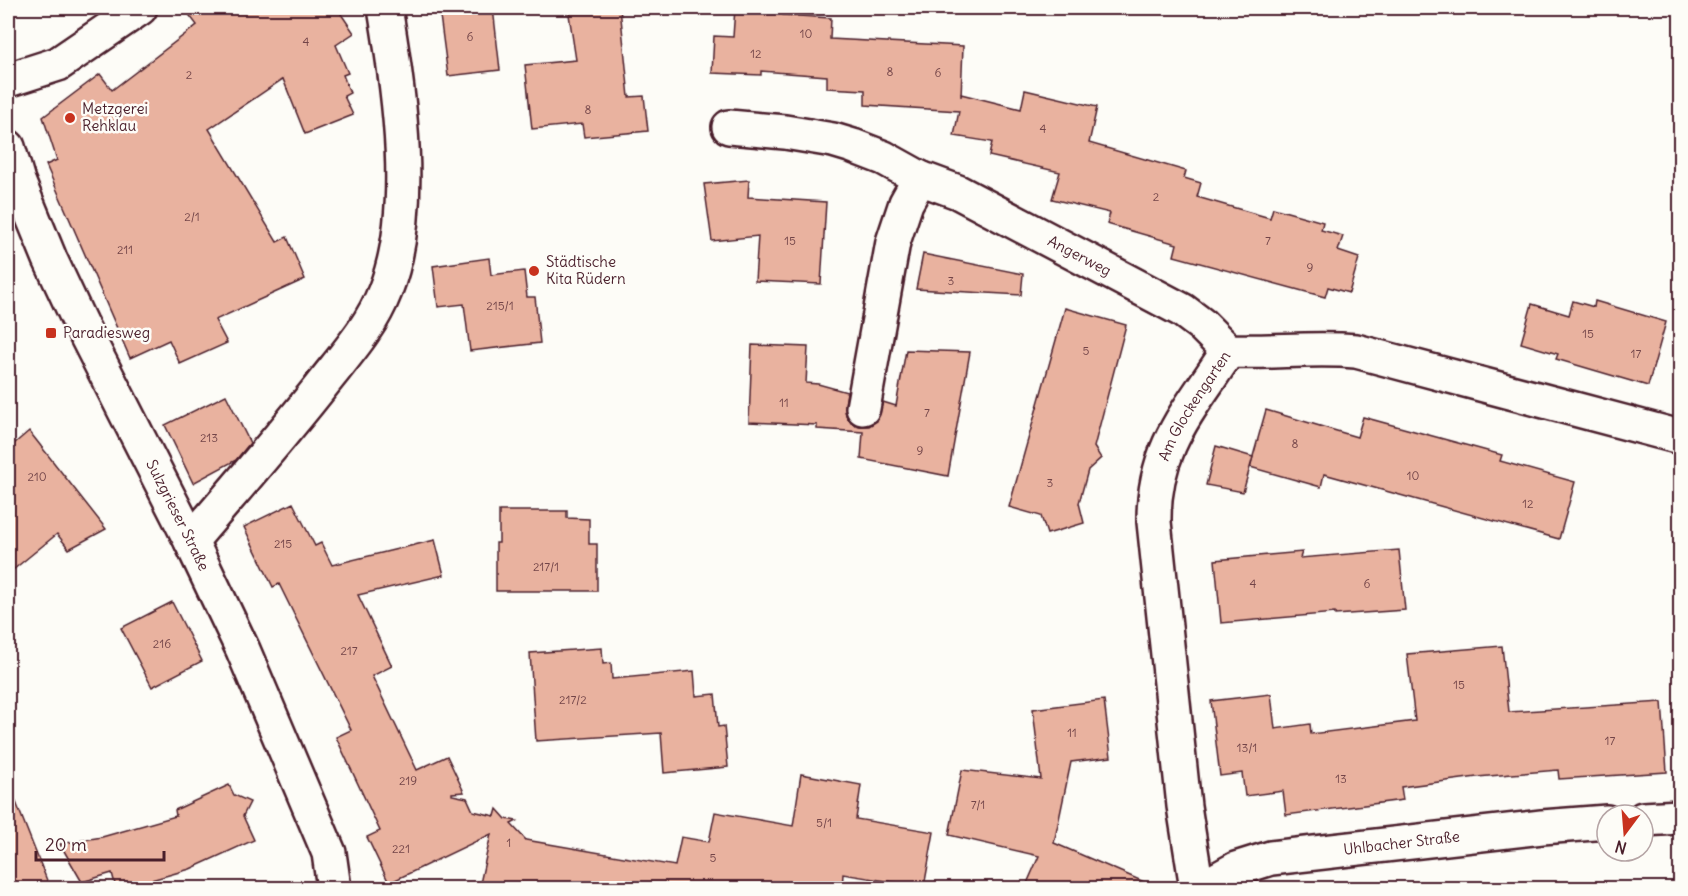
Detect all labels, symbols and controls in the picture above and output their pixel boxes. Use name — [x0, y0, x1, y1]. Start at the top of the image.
house number: 10 — [800, 26, 812, 41]
house number: 6 — [467, 29, 474, 44]
house number: 4 — [303, 34, 310, 49]
house number: 12 — [750, 46, 762, 61]
house number: 8 — [887, 64, 894, 79]
house number: 6 — [935, 65, 942, 80]
house number: 2 — [186, 67, 193, 82]
place label: Metzgerei Rehklau — [82, 99, 148, 135]
house number: 8 — [585, 102, 592, 117]
marker: Metzgerei Rehklau — [63, 111, 77, 125]
house number: 4 — [1040, 121, 1047, 136]
house number: 2 — [1153, 189, 1160, 204]
house number: 2/1 — [184, 209, 200, 224]
street label: Angerweg — [1045, 231, 1115, 280]
house number: 15 — [784, 233, 796, 248]
house number: 7 — [1265, 233, 1271, 248]
house number: 211 — [117, 242, 133, 257]
place label: Städtische Kita Rüdern — [546, 252, 626, 288]
house number: 9 — [1307, 260, 1314, 275]
marker: Städtische Kita Rüdern — [527, 264, 541, 278]
house number: 3 — [948, 273, 955, 288]
house number: 215/1 — [486, 298, 514, 313]
place label: Paradiesweg — [63, 323, 150, 342]
marker: Paradiesweg — [44, 326, 58, 340]
house number: 15 — [1582, 326, 1594, 341]
house number: 5 — [1083, 343, 1090, 358]
house number: 17 — [1631, 346, 1641, 361]
street label: Am Glockengarten — [1154, 347, 1235, 463]
house number: 11 — [779, 395, 789, 410]
house number: 7 — [924, 405, 930, 420]
house number: 213 — [200, 430, 218, 445]
house number: 8 — [1292, 436, 1299, 451]
house number: 9 — [917, 443, 924, 458]
street label: Sulzgrieser Straße — [142, 456, 214, 574]
house number: 10 — [1407, 468, 1419, 483]
house number: 210 — [27, 469, 47, 484]
house number: 3 — [1047, 475, 1054, 490]
house number: 12 — [1522, 496, 1534, 511]
house number: 215 — [274, 536, 292, 551]
house number: 217/1 — [533, 559, 559, 574]
house number: 4 — [1250, 576, 1257, 591]
house number: 6 — [1364, 576, 1371, 591]
house number: 216 — [153, 636, 171, 651]
house number: 217 — [340, 643, 358, 658]
house number: 15 — [1453, 677, 1465, 692]
house number: 217/2 — [559, 692, 587, 707]
house number: 11 — [1067, 725, 1077, 740]
house number: 17 — [1605, 733, 1615, 748]
house number: 13/1 — [1237, 740, 1257, 755]
house number: 13 — [1335, 771, 1347, 786]
house number: 219 — [399, 773, 417, 788]
house number: 7/1 — [971, 797, 985, 812]
north arrow — [1595, 803, 1655, 863]
house number: 5/1 — [816, 815, 832, 830]
scale bar — [36, 824, 164, 862]
street label: Uhlbacher Straße — [1342, 826, 1461, 859]
text: 20 m — [45, 833, 87, 856]
house number: 1 — [507, 835, 511, 850]
text: N — [1613, 836, 1629, 859]
house number: 221 — [392, 841, 410, 856]
house number: 5 — [710, 850, 717, 865]

